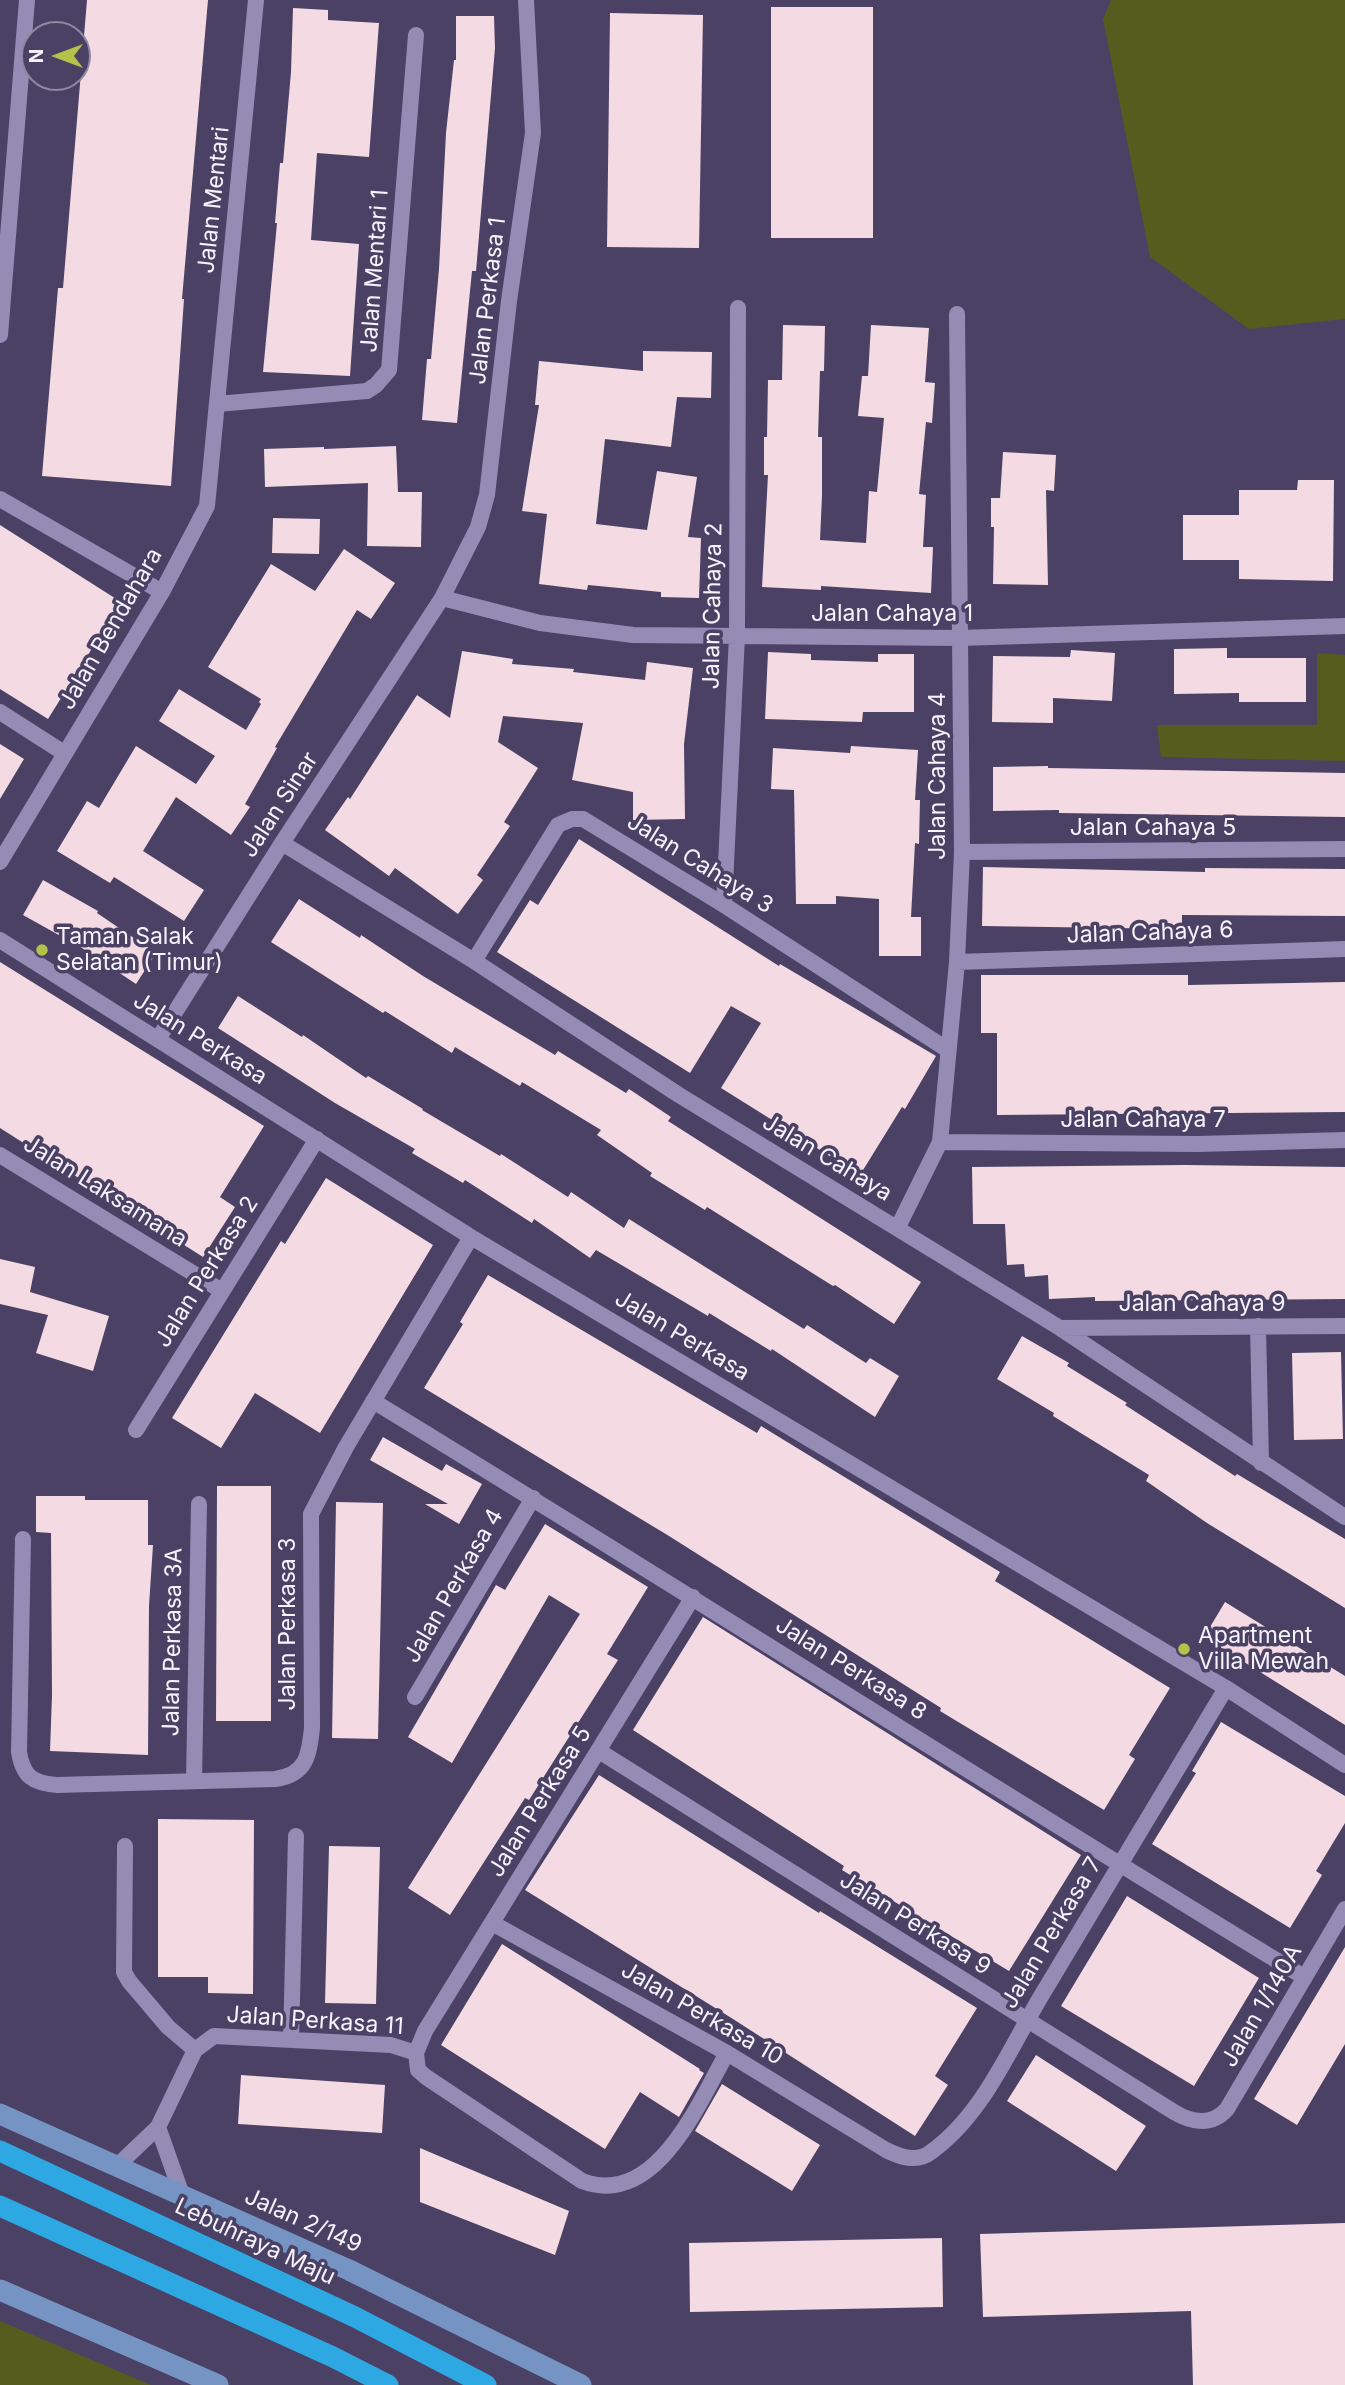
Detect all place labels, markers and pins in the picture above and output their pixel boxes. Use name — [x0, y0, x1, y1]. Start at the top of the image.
place label: Taman Salak Selatan (Timur) — [56, 923, 223, 977]
marker: Taman Salak Selatan (Timur) — [34, 942, 50, 958]
place label: Apartment Villa Mewah — [1198, 1622, 1329, 1676]
marker: Apartment Villa Mewah — [1176, 1641, 1192, 1657]

